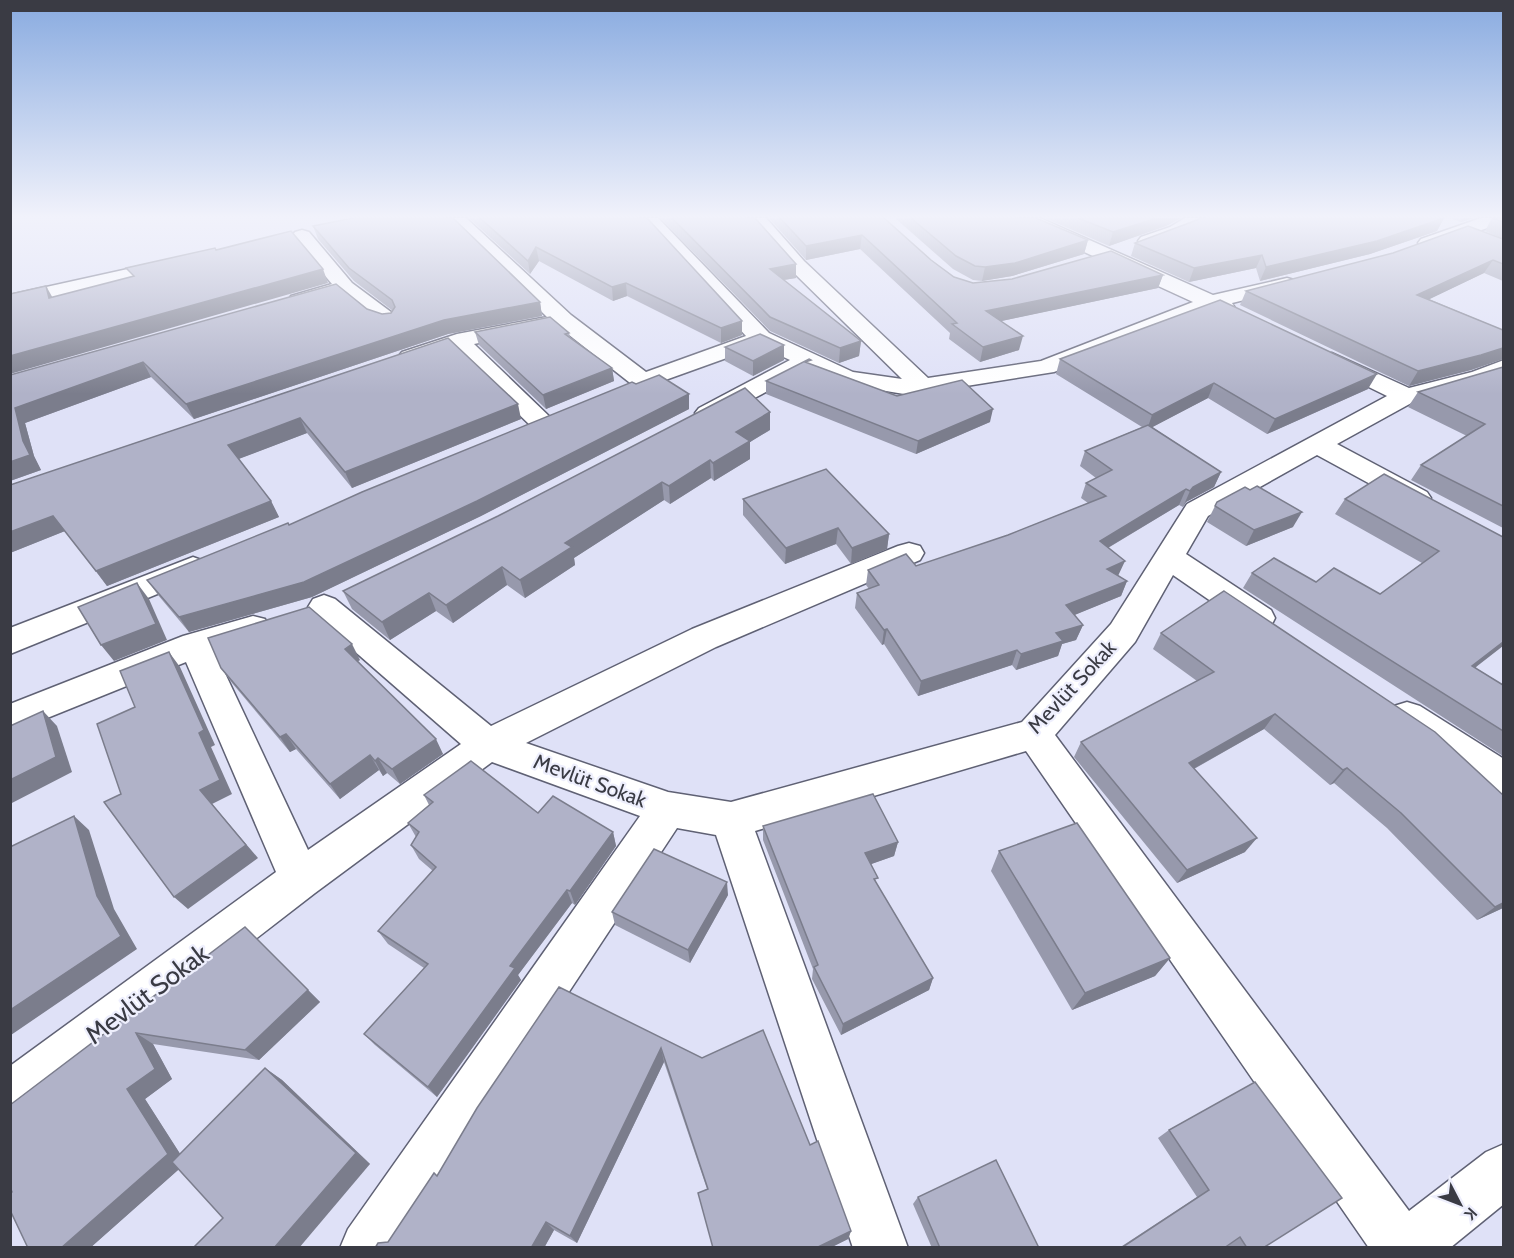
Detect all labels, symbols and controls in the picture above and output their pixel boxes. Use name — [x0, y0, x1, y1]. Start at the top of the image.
street label: Mevlüt Sokak — [1022, 634, 1121, 738]
street label: Mevlüt Sokak — [530, 749, 651, 813]
street label: Mevlüt Sokak — [79, 937, 215, 1051]
north arrow — [1430, 1174, 1490, 1234]
text: K — [1460, 1204, 1481, 1224]

